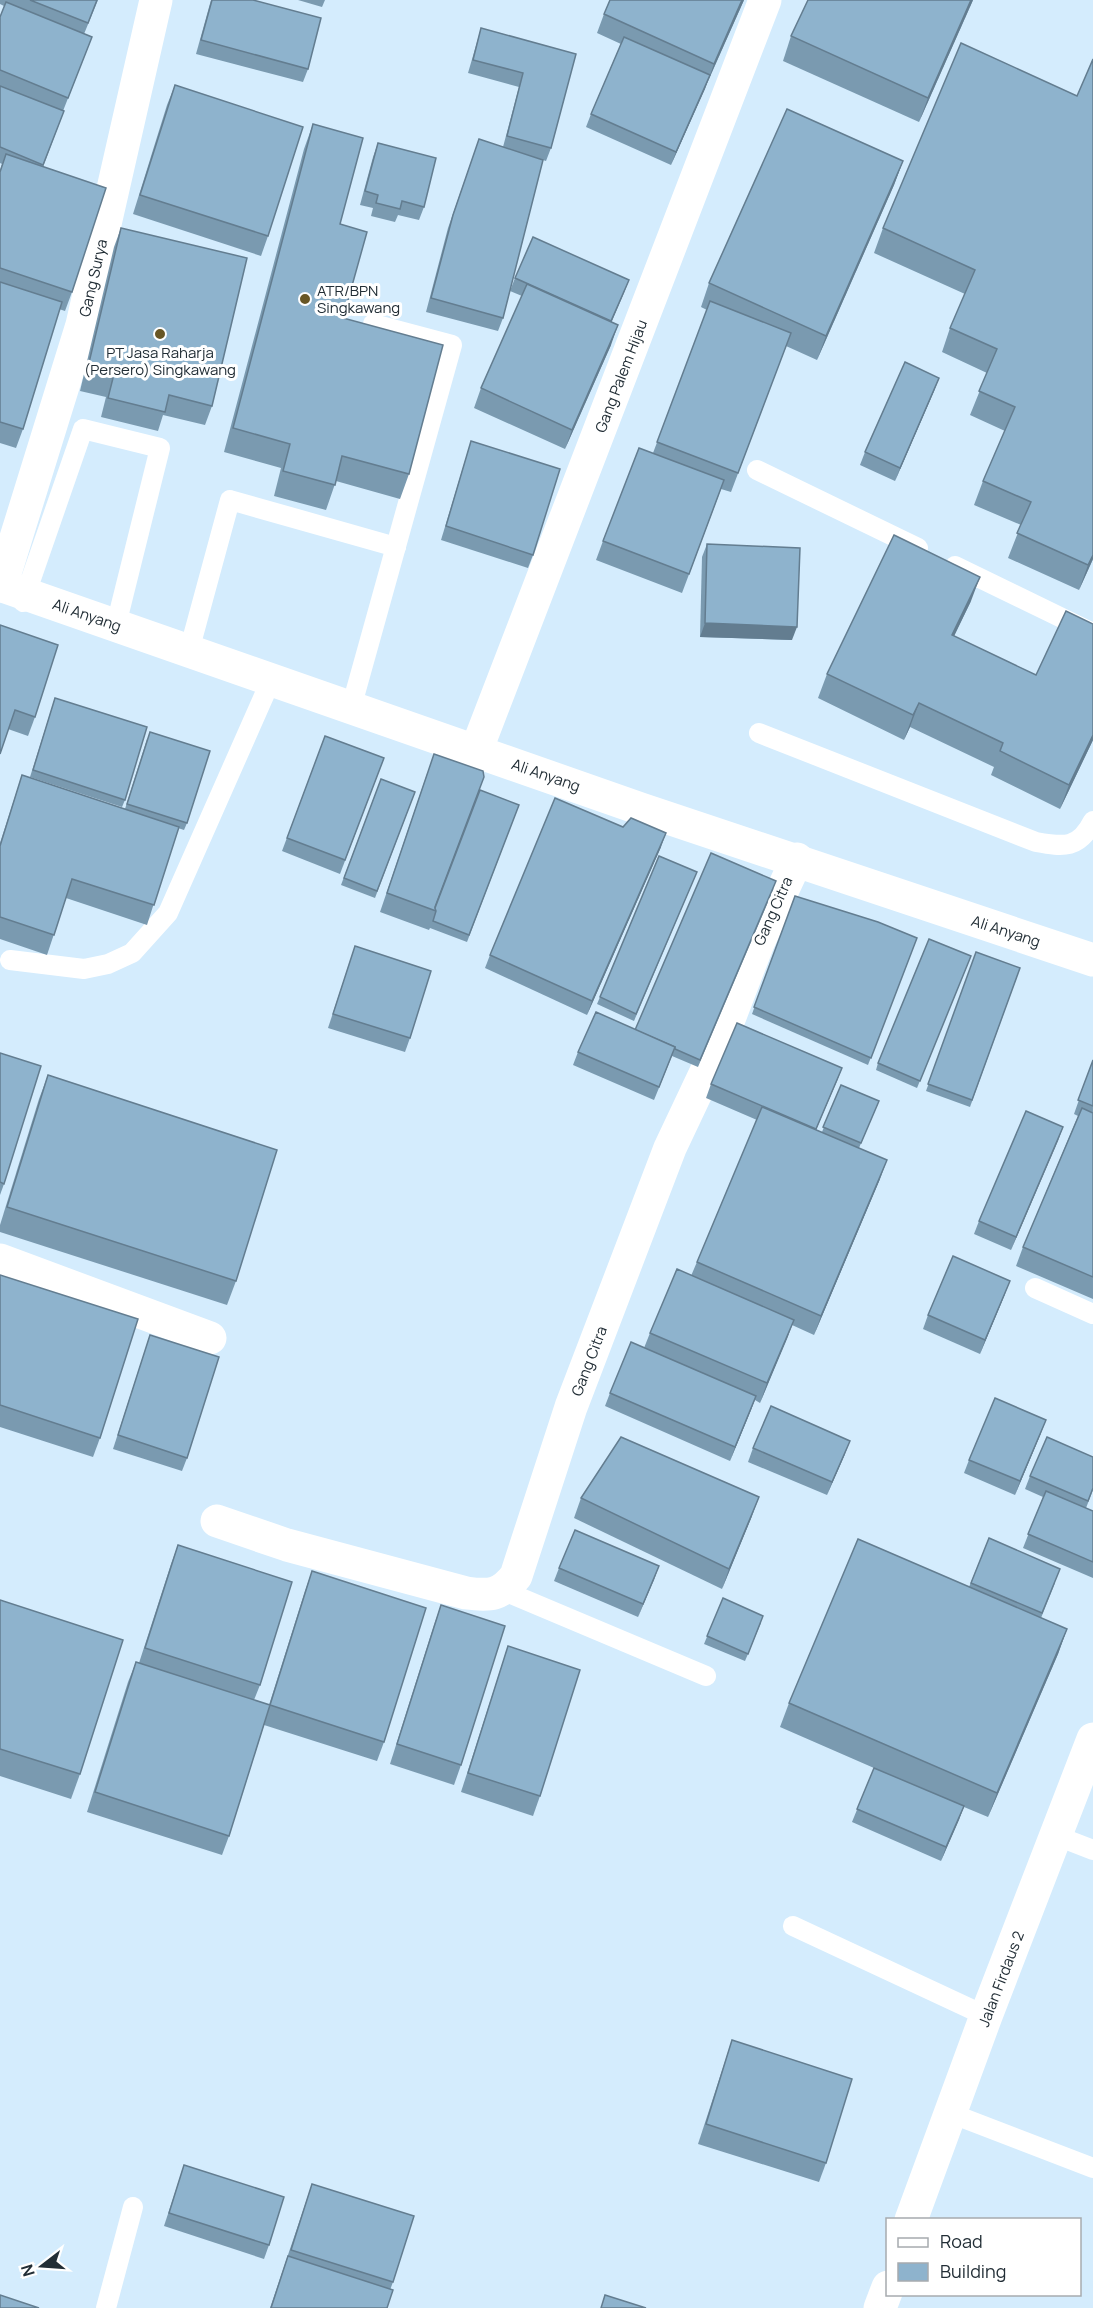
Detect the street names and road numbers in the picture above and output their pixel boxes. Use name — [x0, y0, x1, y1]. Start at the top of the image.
street label: Gang Surya — [74, 237, 112, 319]
street label: Gang Palem Hijau — [590, 317, 652, 435]
street label: Ali Anyang — [50, 593, 124, 637]
street label: Ali Anyang — [509, 753, 583, 797]
street label: Gang Citra — [748, 873, 798, 949]
street label: Ali Anyang — [969, 910, 1043, 952]
street label: Gang Citra — [566, 1323, 612, 1399]
street label: Jalan Firdaus 2 — [973, 1928, 1029, 2030]

